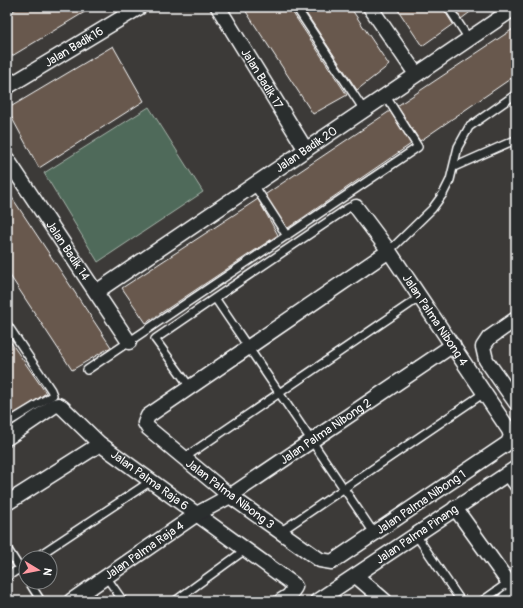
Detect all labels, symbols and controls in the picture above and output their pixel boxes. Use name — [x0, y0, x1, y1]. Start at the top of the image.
street label: Jalan Badik16 — [42, 24, 106, 71]
street label: Jalan Badik 17 — [237, 46, 286, 112]
street label: Jalan Badik 20 — [273, 123, 340, 176]
street label: Jalan Badik 14 — [42, 218, 93, 284]
street label: Jalan Palma Nibong 4 — [399, 272, 471, 369]
street label: Jalan Palma Nibong 2 — [277, 395, 374, 468]
street label: Jalan Palma Raja 6 — [108, 447, 191, 514]
street label: Jalan Palma Nibong 3 — [183, 456, 277, 533]
street label: Jalan Palma Nibong 1 — [374, 467, 469, 538]
street label: Jalan Palma Pinang — [373, 502, 461, 568]
street label: Jalan Palma Raja 4 — [102, 518, 187, 583]
north arrow — [18, 550, 58, 590]
text: N — [40, 567, 54, 577]

